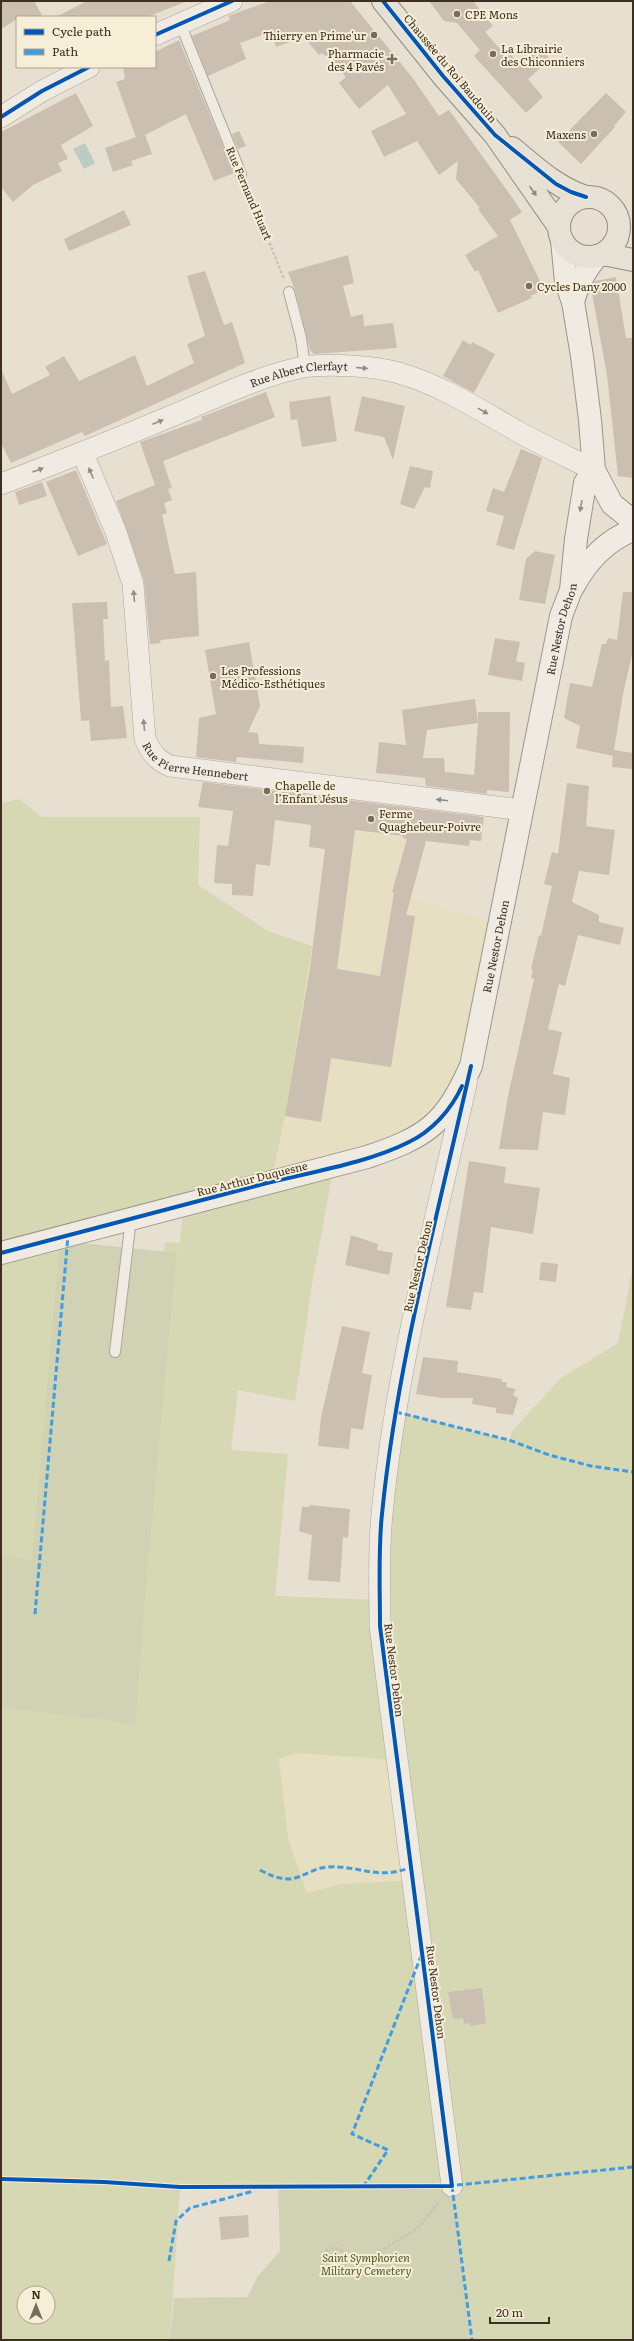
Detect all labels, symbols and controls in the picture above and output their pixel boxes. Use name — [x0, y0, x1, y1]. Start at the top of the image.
place label: CPE Mons — [465, 6, 518, 22]
marker: CPE Mons — [452, 9, 462, 19]
street label: Chaussée du Roi Baudouin — [401, 10, 501, 126]
legend — [16, 16, 156, 68]
text: Cycle path — [52, 22, 112, 40]
place label: Thierry en Prime'ur — [263, 27, 367, 43]
marker: Thierry en Prime'ur — [369, 30, 379, 40]
place label: La Librairie des Chiconniers — [501, 40, 585, 69]
text: Path — [52, 42, 78, 60]
place label: Pharmacie des 4 Pavés — [328, 45, 384, 74]
marker: La Librairie des Chiconniers — [488, 49, 498, 59]
marker: Pharmacie des 4 Pavés — [387, 54, 397, 64]
place label: Maxens — [545, 126, 586, 142]
marker: Maxens — [589, 129, 599, 139]
street label: Rue Fernand Huart — [223, 144, 277, 243]
one-way arrow — [529, 185, 537, 196]
place label: Cycles Dany 2000 — [537, 278, 626, 294]
marker: Cycles Dany 2000 — [524, 281, 534, 291]
street label: Rue Albert Clerfayt — [247, 357, 349, 391]
one-way arrow — [356, 364, 368, 371]
one-way arrow — [477, 408, 489, 415]
one-way arrow — [153, 419, 164, 425]
one-way arrow — [32, 467, 44, 473]
one-way arrow — [88, 467, 94, 479]
one-way arrow — [578, 500, 584, 512]
street label: Rue Nestor Dehon — [541, 583, 580, 676]
one-way arrow — [130, 590, 137, 602]
place label: Les Professions Médico-Esthétiques — [221, 662, 325, 691]
marker: Les Professions Médico-Esthétiques — [208, 671, 218, 681]
one-way arrow — [141, 719, 148, 731]
street label: Rue Pierre Hennebert — [139, 739, 250, 784]
place label: Chapelle de l’Enfant Jésus — [275, 777, 348, 806]
marker: Chapelle de l’Enfant Jésus — [262, 786, 272, 796]
one-way arrow — [436, 797, 448, 803]
place label: Ferme Quaghebeur-Poivre — [379, 805, 481, 834]
marker: Ferme Quaghebeur-Poivre — [366, 814, 376, 824]
street label: Rue Nestor Dehon — [478, 898, 512, 994]
street label: Rue Arthur Duquesne — [195, 1156, 309, 1199]
street label: Rue Nestor Dehon — [399, 1218, 435, 1314]
street label: Rue Nestor Dehon — [381, 1622, 409, 1718]
street label: Rue Nestor Dehon — [423, 1944, 451, 2040]
park label: Saint Symphorien Military Cemetery — [321, 2249, 411, 2278]
north arrow — [16, 2285, 56, 2325]
text: N — [31, 2286, 41, 2302]
scale bar — [490, 2299, 549, 2325]
text: 20 m — [496, 2303, 523, 2321]

